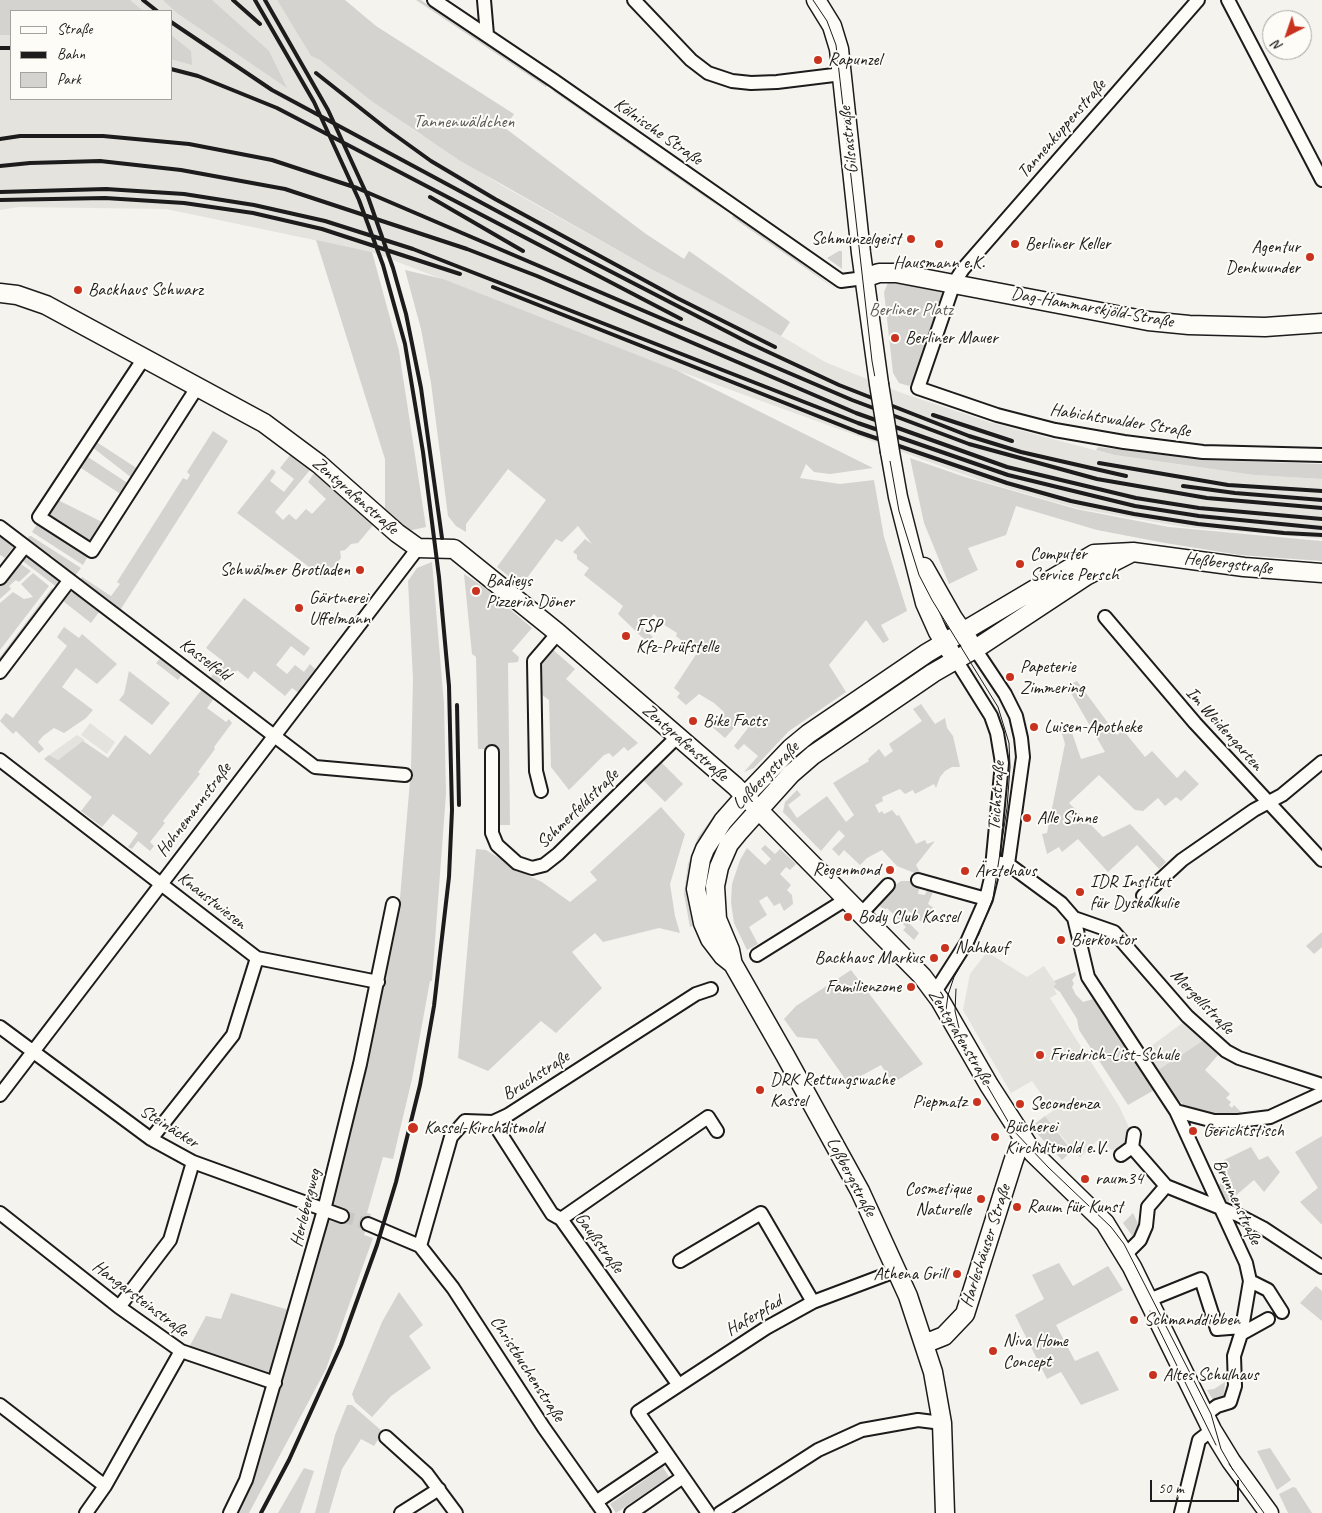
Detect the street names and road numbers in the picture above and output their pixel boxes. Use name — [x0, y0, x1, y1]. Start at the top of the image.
street label: Tannenkuppenstraße — [1013, 75, 1111, 183]
street label: Kölnische Straße — [610, 94, 706, 170]
street label: Gilsastraße — [835, 105, 863, 175]
street label: Dag-Hammarskjöld-Straße — [1009, 283, 1175, 333]
street label: Habichtswalder Straße — [1048, 399, 1192, 443]
street label: Zentgrafenstraße — [307, 453, 403, 539]
street label: Heßbergstraße — [1183, 548, 1273, 580]
street label: Kasselfeld — [175, 634, 235, 686]
street label: Im Weidengarten — [1181, 683, 1267, 775]
street label: Zentgrafenstraße — [637, 700, 733, 786]
street label: Loßbergstraße — [728, 737, 804, 815]
street label: Hohnemannstraße — [152, 759, 236, 861]
street label: Teichstraße — [984, 761, 1010, 831]
street label: Schmerfeldstraße — [533, 765, 623, 853]
street label: Knaustwiesen — [173, 867, 251, 935]
street label: Mergellstraße — [1166, 965, 1238, 1039]
street label: Zentgrafenstraße — [923, 985, 997, 1089]
street label: Bruchstraße — [498, 1046, 574, 1106]
street label: Steinäcker — [135, 1100, 203, 1154]
street label: Loßbergstraße — [821, 1134, 881, 1220]
street label: Brunnenstraße — [1208, 1156, 1266, 1248]
street label: Herlebergweg — [286, 1167, 326, 1249]
street label: Harleshäuser Straße — [956, 1182, 1016, 1310]
street label: Gaußstraße — [570, 1208, 628, 1278]
street label: Hangarsteinstraße — [88, 1256, 192, 1342]
street label: Haferpfad — [722, 1291, 786, 1341]
street label: Christbuchenstraße — [485, 1312, 569, 1426]

